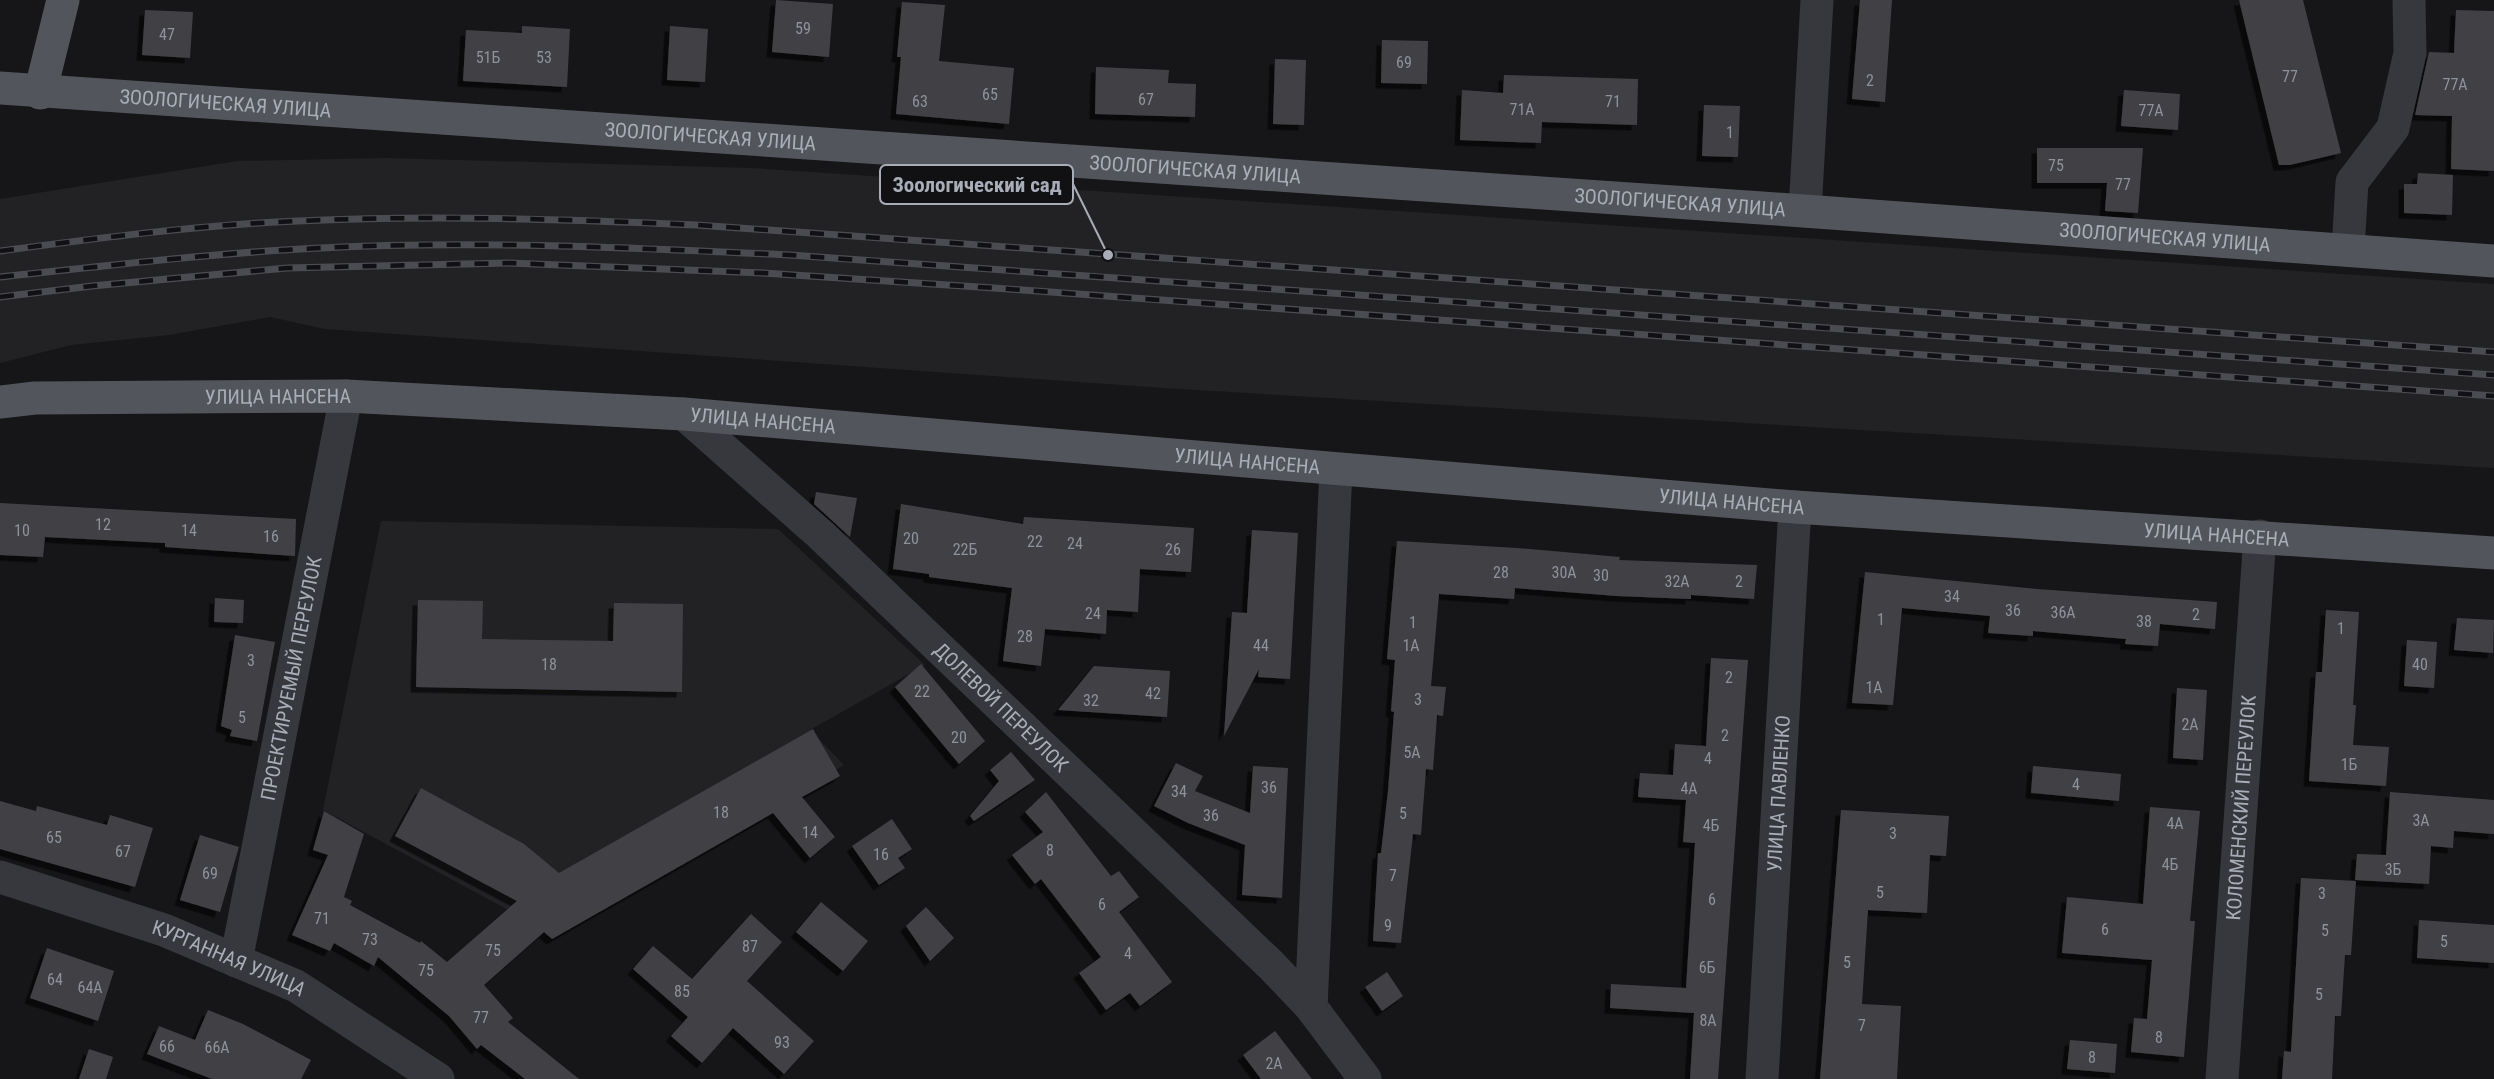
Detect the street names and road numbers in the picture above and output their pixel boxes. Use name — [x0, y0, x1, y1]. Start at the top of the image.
street label: ЗООЛОГИЧЕСКАЯ УЛИЦА — [119, 84, 332, 123]
street label: ЗООЛОГИЧЕСКАЯ УЛИЦА — [604, 117, 817, 156]
street label: ЗООЛОГИЧЕСКАЯ УЛИЦА — [1089, 150, 1302, 189]
street label: ЗООЛОГИЧЕСКАЯ УЛИЦА — [1574, 183, 1787, 222]
street label: ЗООЛОГИЧЕСКАЯ УЛИЦА — [2058, 218, 2272, 257]
street label: УЛИЦА НАНСЕНА — [205, 384, 351, 409]
street label: УЛИЦА НАНСЕНА — [689, 403, 837, 439]
street label: УЛИЦА НАНСЕНА — [1173, 443, 1322, 479]
street label: УЛИЦА НАНСЕНА — [1658, 484, 1806, 520]
street label: УЛИЦА НАНСЕНА — [2143, 518, 2291, 552]
street label: ПРОЕКТИРУЕМЫЙ ПЕРЕУЛОК — [256, 553, 327, 802]
street label: ДОЛЕВОЙ ПЕРЕУЛОК — [929, 638, 1074, 777]
street label: КОЛОМЕНСКИЙ ПЕРЕУЛОК — [2221, 693, 2261, 921]
street label: УЛИЦА ПАВЛЕНКО — [1762, 715, 1795, 872]
street label: КУРГАННАЯ УЛИЦА — [149, 915, 311, 1002]

